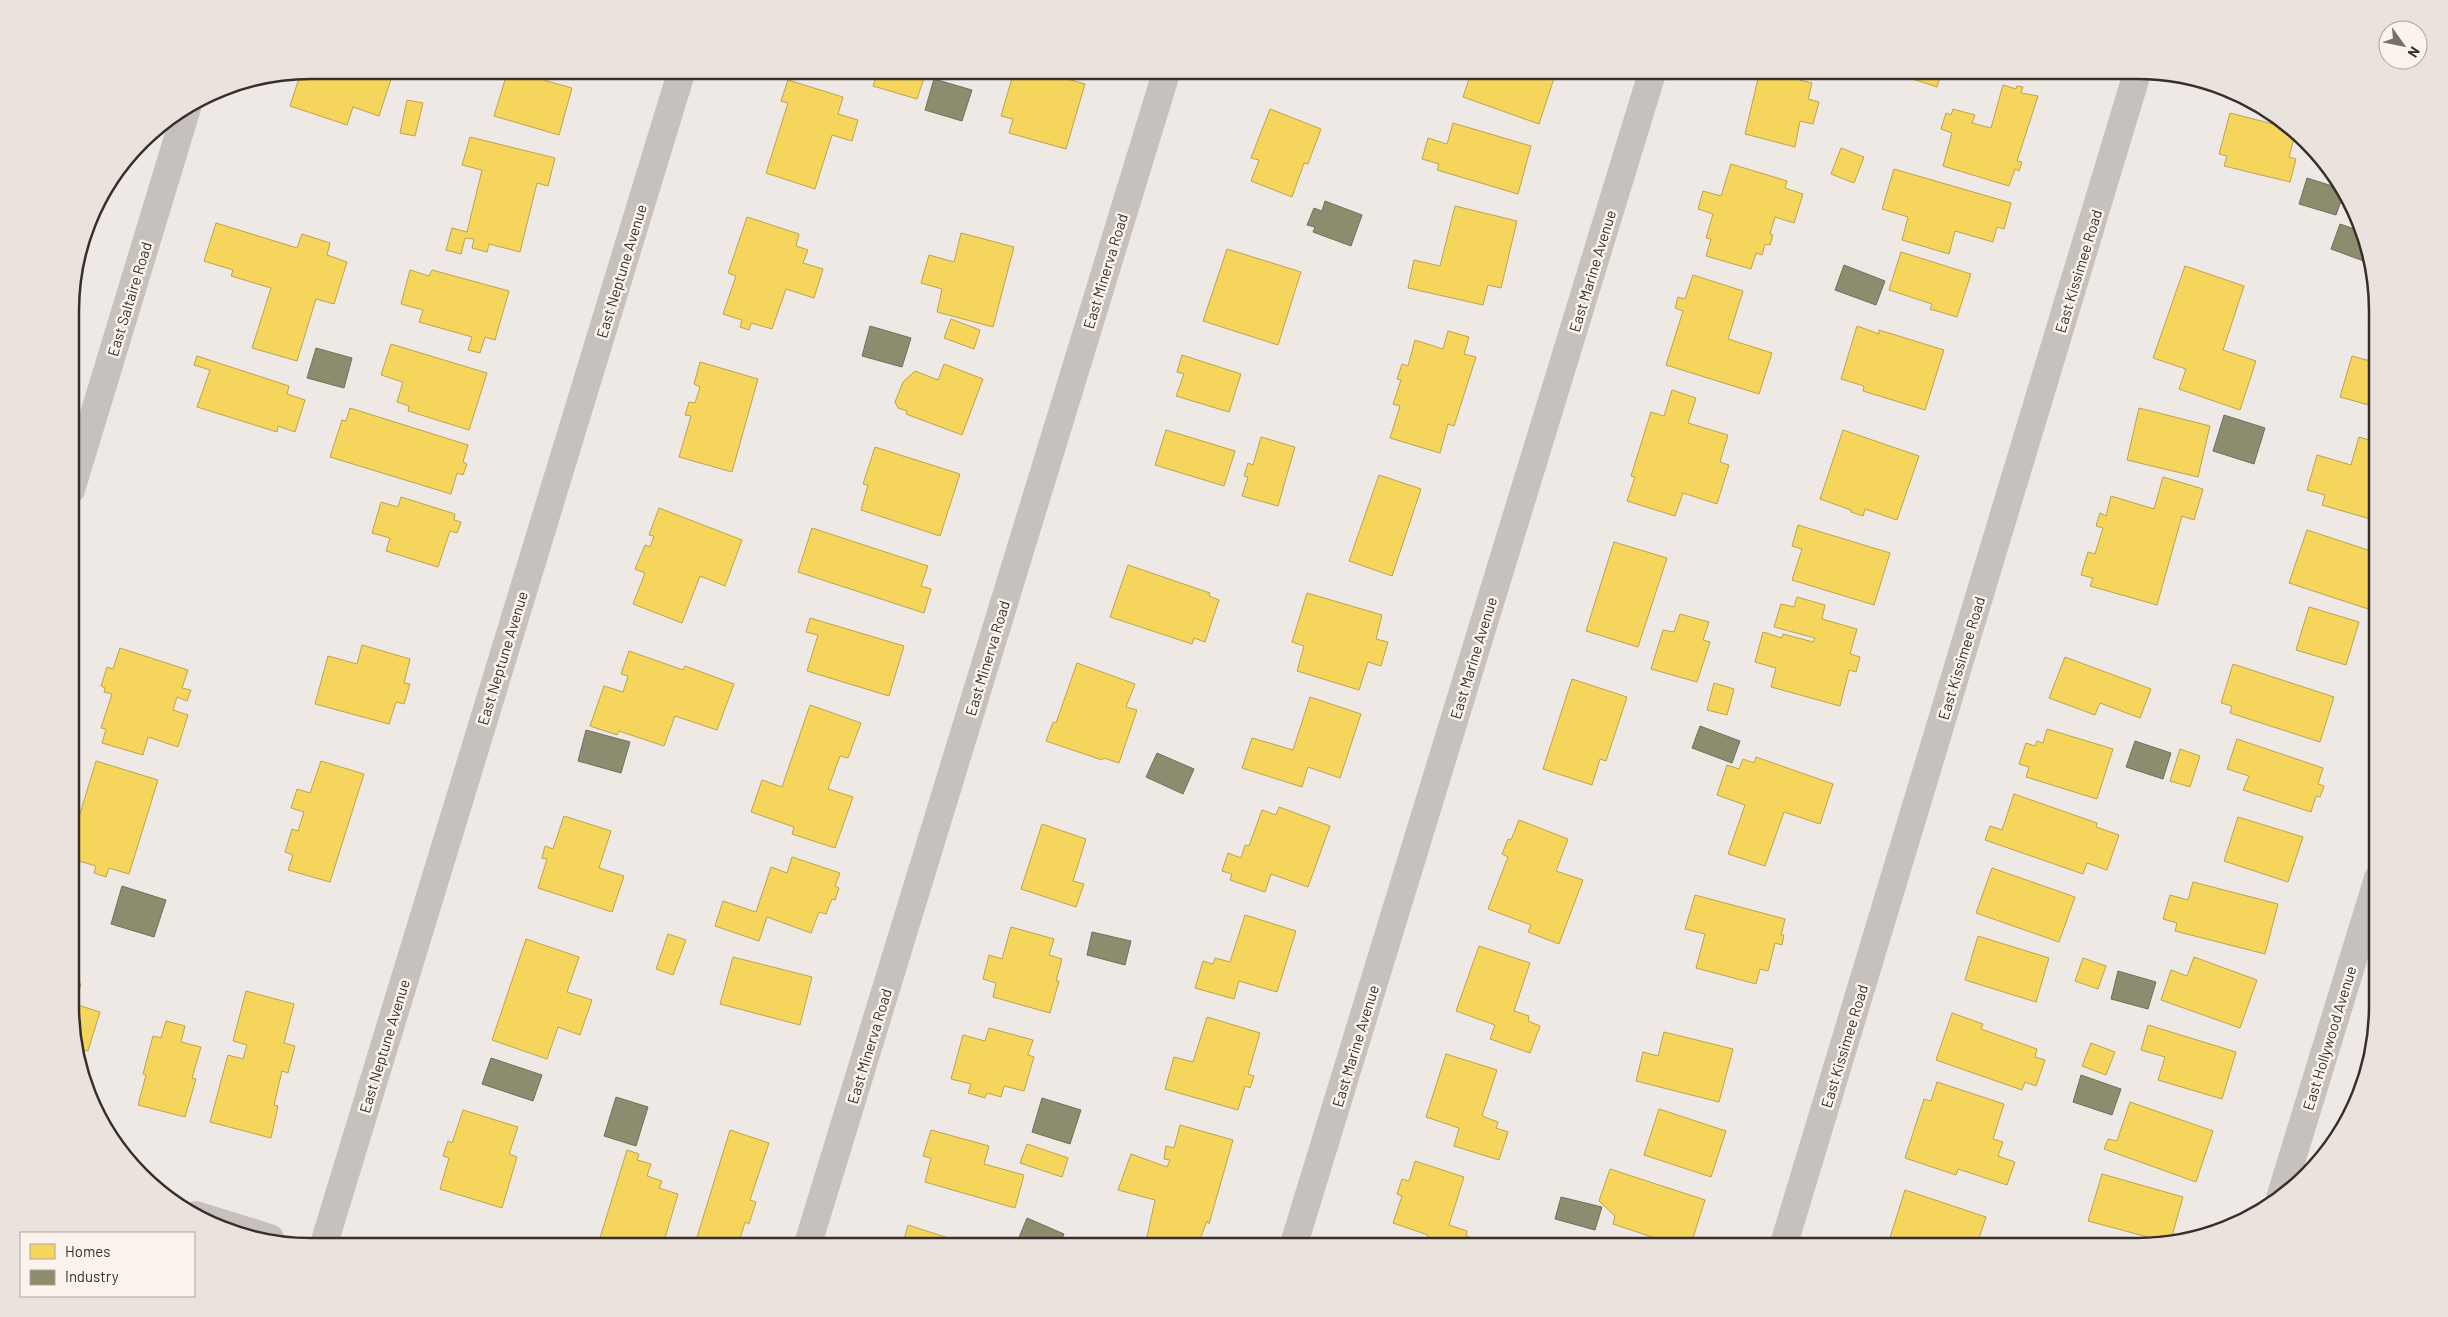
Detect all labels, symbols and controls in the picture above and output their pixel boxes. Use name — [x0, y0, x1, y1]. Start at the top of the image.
north arrow — [2378, 20, 2428, 70]
text: N — [2405, 44, 2424, 61]
street label: East Neptune Avenue — [592, 202, 650, 340]
street label: East Kissimee Road — [2051, 207, 2105, 335]
street label: East Marine Avenue — [1565, 208, 1619, 334]
street label: East Minerva Road — [1079, 211, 1131, 331]
street label: East Saltaire Road — [103, 240, 155, 358]
street label: East Neptune Avenue — [473, 589, 531, 727]
street label: East Kissimee Road — [1934, 594, 1988, 722]
street label: East Marine Avenue — [1446, 595, 1500, 721]
street label: East Minerva Road — [961, 598, 1013, 718]
street label: East Hollywood Avenue — [2298, 964, 2360, 1112]
street label: East Neptune Avenue — [355, 977, 413, 1115]
street label: East Kissimee Road — [1817, 982, 1871, 1110]
street label: East Marine Avenue — [1328, 983, 1382, 1109]
street label: East Minerva Road — [843, 986, 895, 1106]
legend — [20, 1232, 195, 1297]
text: Homes — [65, 1242, 110, 1260]
text: Industry — [65, 1267, 119, 1285]

